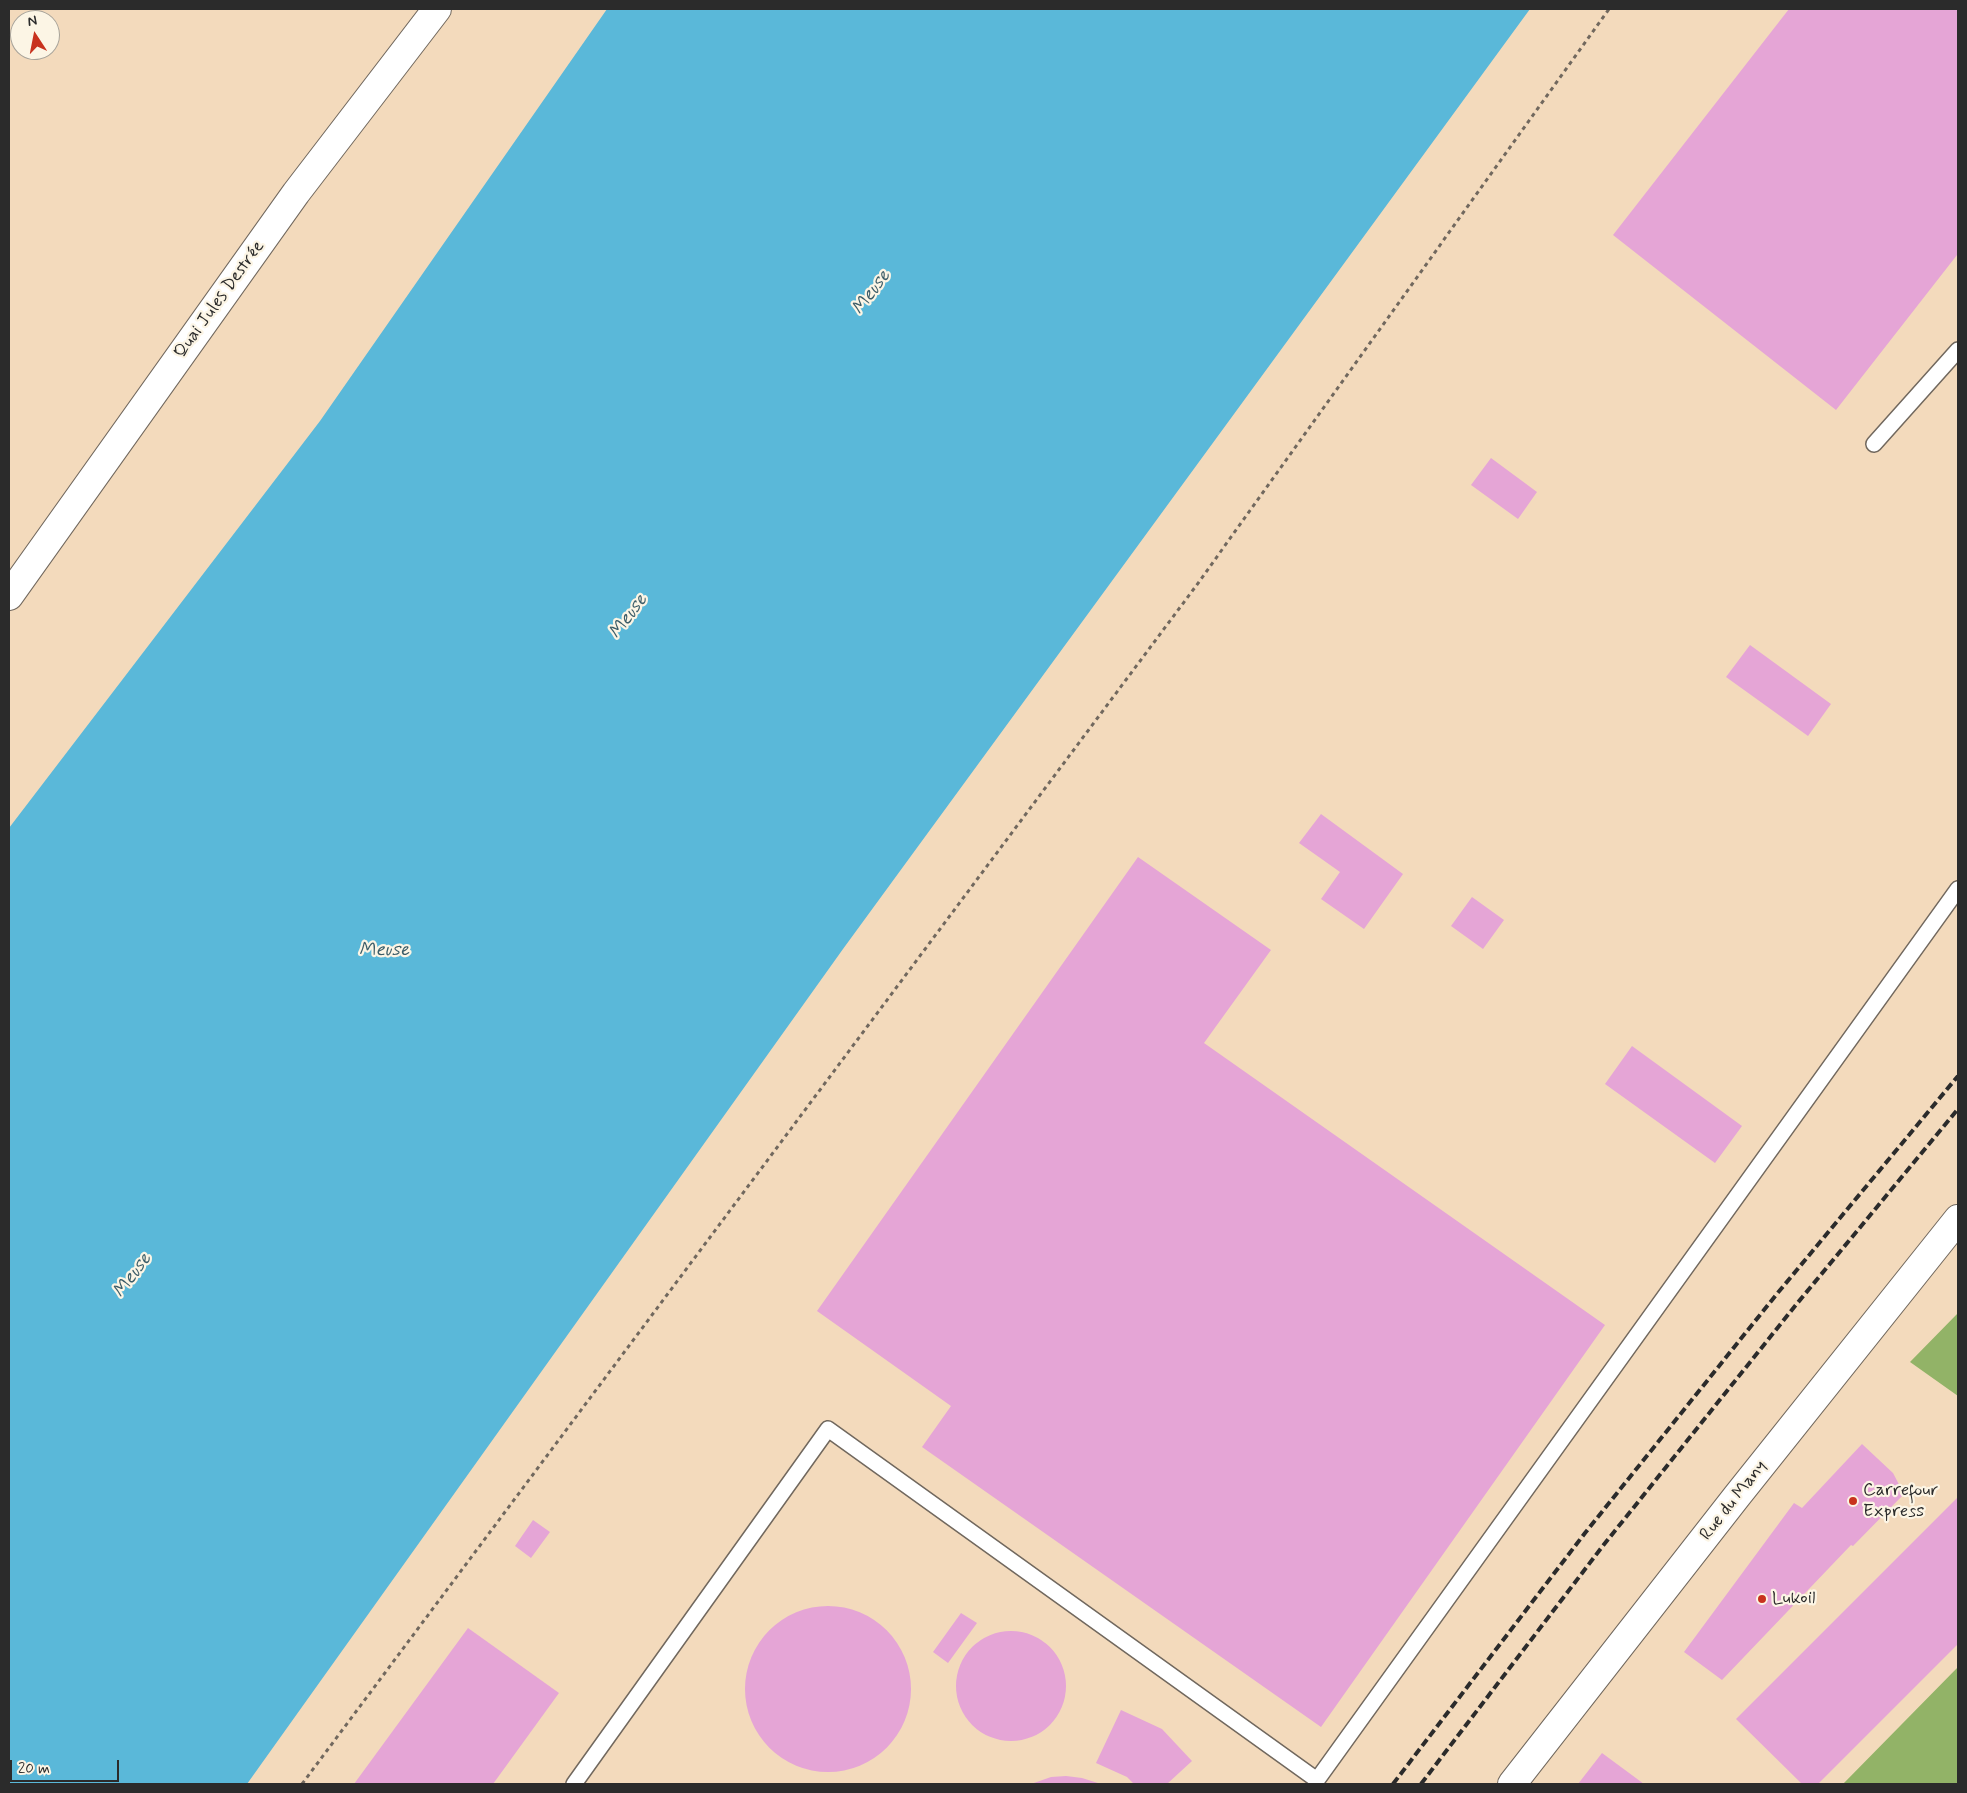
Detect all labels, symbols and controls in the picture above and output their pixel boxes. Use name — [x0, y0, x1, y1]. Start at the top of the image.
north arrow — [10, 10, 60, 60]
text: N — [26, 12, 39, 31]
street label: Quai Jules Destrée — [170, 237, 270, 363]
water label: Meuse — [848, 266, 896, 320]
water label: Meuse — [605, 590, 653, 644]
water label: Meuse — [359, 940, 409, 962]
water label: Meuse — [109, 1249, 157, 1303]
street label: Rue du Many — [1696, 1457, 1772, 1545]
place label: Carrefour Express — [1863, 1480, 1938, 1522]
marker: Carrefour Express — [1847, 1495, 1859, 1507]
place label: Lukoil — [1772, 1588, 1815, 1610]
marker: Lukoil — [1756, 1593, 1768, 1605]
scale bar — [12, 1750, 121, 1782]
text: 20 m — [18, 1759, 50, 1779]

